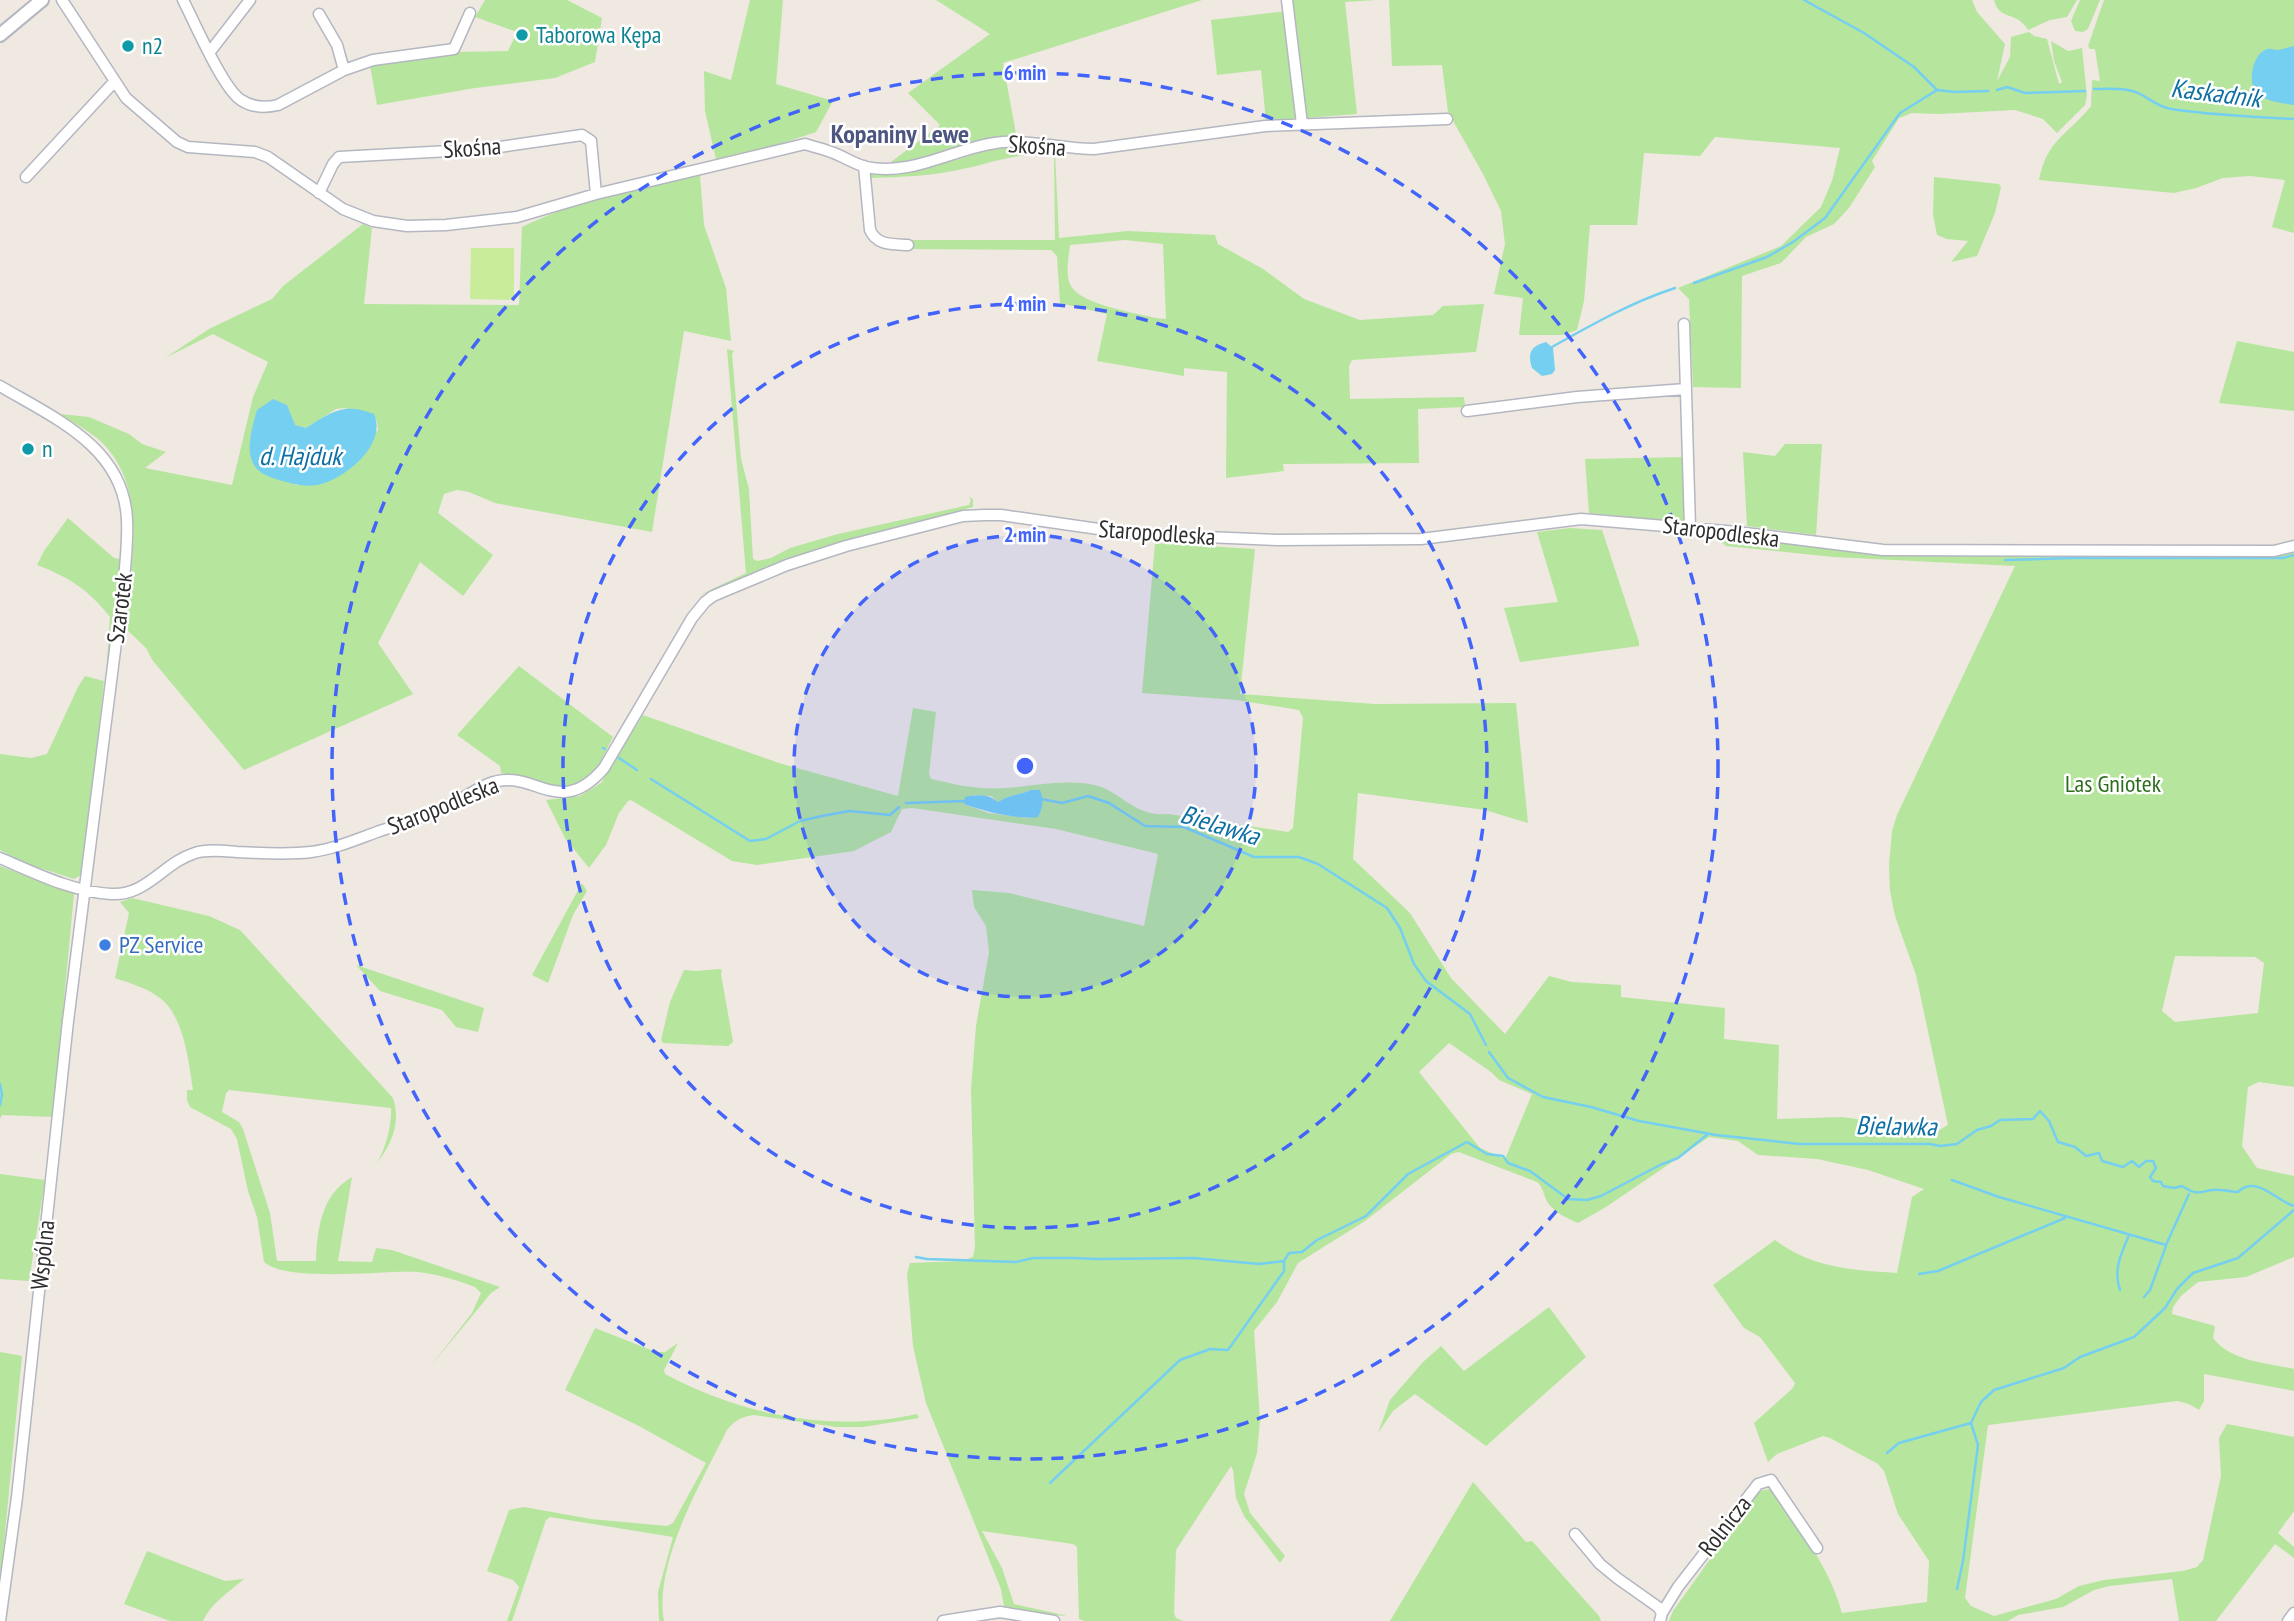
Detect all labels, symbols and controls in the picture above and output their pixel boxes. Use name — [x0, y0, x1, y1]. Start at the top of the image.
place label: Taborowa Kępa — [536, 19, 661, 50]
marker: Taborowa Kępa — [514, 27, 530, 43]
place label: n2 — [142, 30, 163, 61]
marker: n2 — [120, 38, 136, 54]
text: 6 min — [1004, 59, 1046, 86]
water label: Kaskadnik — [2169, 71, 2266, 115]
district label: Kopaniny Lewe — [831, 117, 969, 150]
street label: Skośna — [1007, 128, 1067, 163]
street label: Skośna — [442, 130, 502, 165]
text: 4 min — [1004, 290, 1046, 317]
place label: n — [42, 433, 53, 464]
water label: d. Hajduk — [259, 439, 344, 472]
marker: n — [20, 441, 36, 457]
street label: Staropodleska — [1661, 509, 1781, 554]
street label: Staropodleska — [1098, 513, 1217, 552]
text: 2 min — [1004, 521, 1046, 548]
street label: Szarotek — [100, 570, 139, 645]
centre of rings — [1013, 754, 1037, 778]
park label: Las Gniotek — [2065, 768, 2162, 799]
street label: Staropodleska — [383, 769, 503, 842]
water label: Bielawka — [1177, 797, 1265, 853]
place label: PZ Service — [119, 929, 204, 960]
marker: PZ Service — [97, 937, 113, 953]
water label: Bielawka — [1855, 1108, 1938, 1143]
street label: Wspólna — [23, 1219, 62, 1291]
street label: Rolnicza — [1691, 1489, 1758, 1562]

